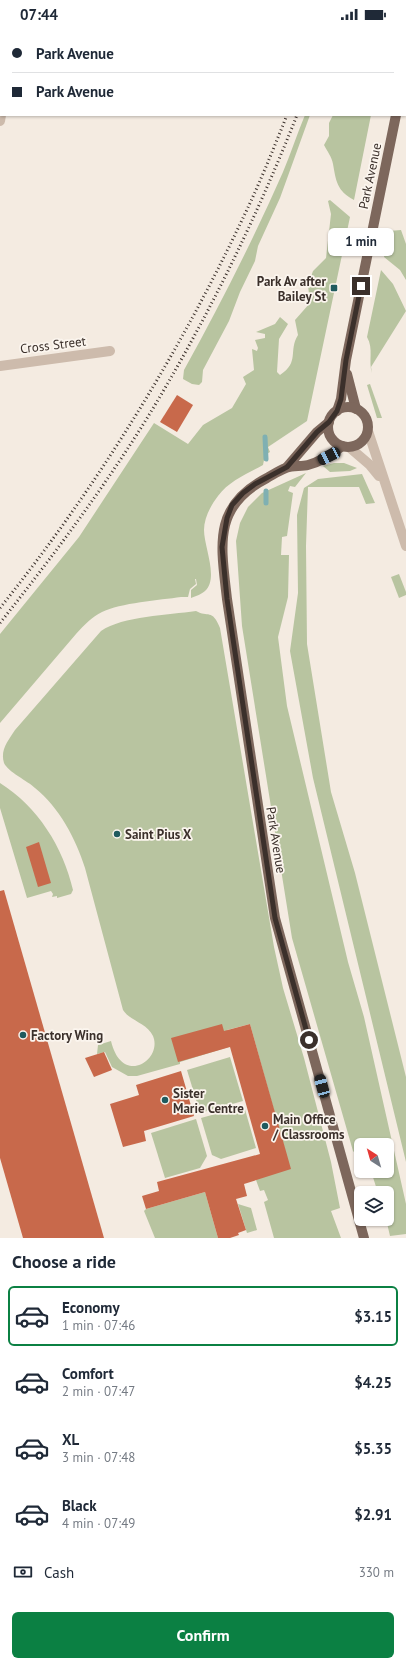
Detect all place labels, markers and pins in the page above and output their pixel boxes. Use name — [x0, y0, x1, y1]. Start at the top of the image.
place label: Park Av after Bailey St — [257, 273, 326, 305]
marker: Park Av after Bailey St — [329, 283, 339, 293]
place label: Saint Pius X — [125, 826, 192, 843]
marker: Saint Pius X — [112, 829, 122, 839]
place label: Factory Wing — [31, 1027, 103, 1044]
marker: Factory Wing — [18, 1030, 28, 1040]
place label: Sister Marie Centre — [173, 1085, 244, 1117]
marker: Sister Marie Centre — [160, 1095, 170, 1105]
place label: Main Office / Classrooms — [272, 1111, 345, 1143]
marker: Main Office / Classrooms — [260, 1121, 270, 1131]

